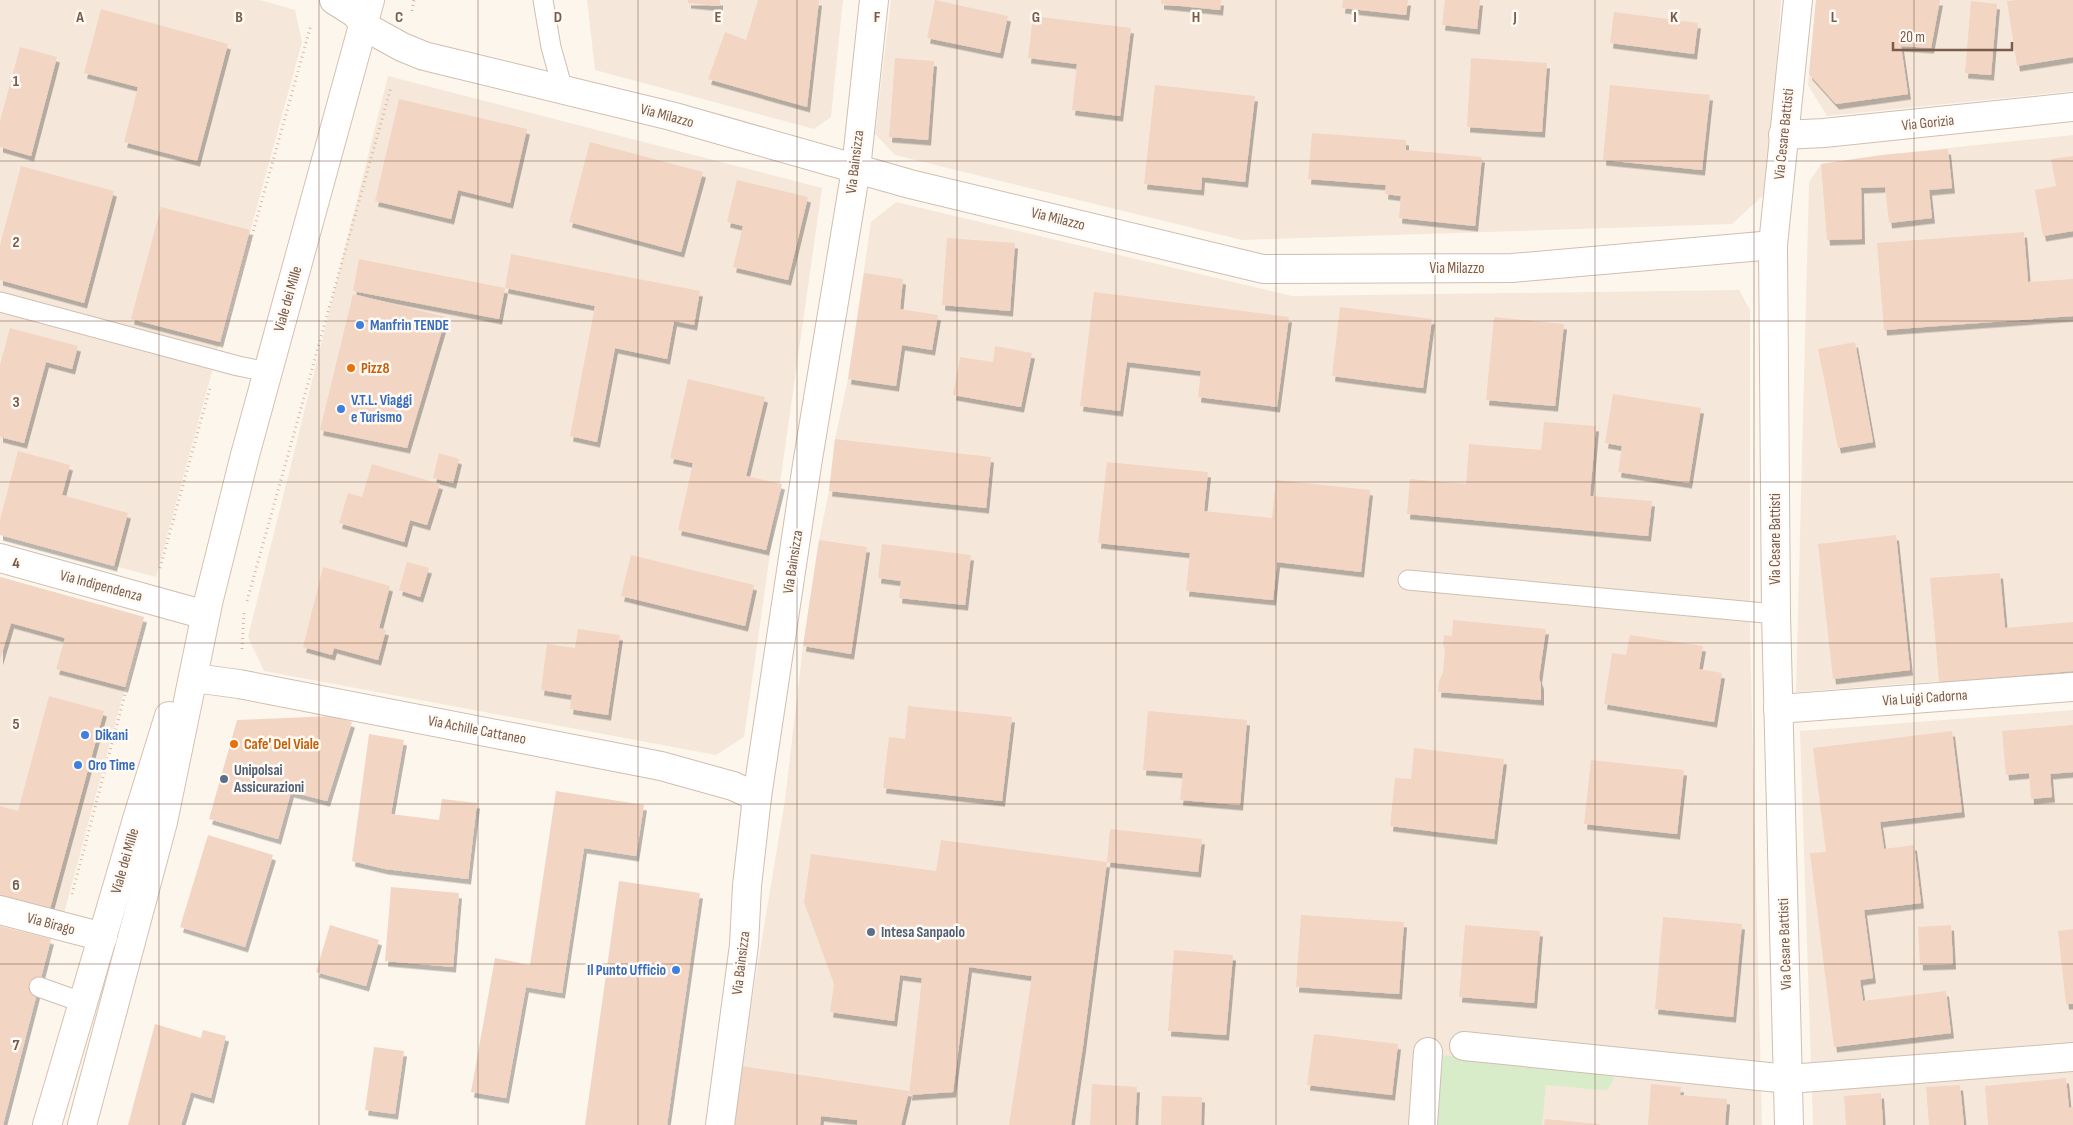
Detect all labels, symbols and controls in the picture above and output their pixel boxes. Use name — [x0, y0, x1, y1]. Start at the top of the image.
text: A — [75, 8, 84, 27]
text: B — [235, 8, 243, 27]
text: C — [395, 8, 403, 27]
text: D — [554, 8, 562, 27]
text: E — [715, 8, 722, 27]
text: F — [874, 8, 881, 27]
text: G — [1032, 8, 1040, 27]
text: H — [1192, 8, 1200, 27]
text: I — [1353, 8, 1357, 27]
text: J — [1512, 8, 1517, 27]
text: K — [1670, 8, 1678, 27]
text: L — [1831, 8, 1838, 27]
scale bar — [1893, 20, 2012, 52]
text: 20 m — [1900, 28, 1925, 47]
text: 1 — [13, 72, 20, 91]
street label: Via Cesare Battisti — [1770, 87, 1798, 181]
street label: Via Milazzo — [638, 100, 696, 132]
street label: Via Gorizia — [1901, 111, 1955, 135]
street label: Via Bainsizza — [842, 129, 868, 195]
street label: Via Milazzo — [1029, 203, 1087, 235]
text: 2 — [12, 233, 20, 252]
street label: Via Milazzo — [1430, 259, 1484, 278]
street label: Viale dei Mille — [270, 264, 306, 334]
place label: Manfrin TENDE — [370, 316, 449, 335]
marker: Manfrin TENDE — [354, 319, 366, 331]
place label: Pizz8 — [361, 359, 389, 378]
marker: Pizz8 — [345, 362, 357, 374]
place label: V.T.L. Viaggi e Turismo — [351, 391, 412, 427]
text: 3 — [12, 393, 20, 412]
marker: V.T.L. Viaggi e Turismo — [335, 403, 347, 415]
street label: Via Cesare Battisti — [1766, 493, 1785, 585]
street label: Via Bainsizza — [779, 529, 807, 595]
text: 4 — [12, 554, 20, 573]
street label: Via Indipendenza — [58, 566, 145, 606]
street label: Via Luigi Cadorna — [1882, 686, 1968, 710]
street label: Via Achille Cattaneo — [426, 711, 528, 749]
text: 5 — [12, 715, 20, 734]
place label: Dikani — [95, 726, 128, 745]
marker: Dikani — [79, 729, 91, 741]
place label: Cafe' Del Viale — [244, 735, 319, 754]
marker: Cafe' Del Viale — [228, 738, 240, 750]
place label: Oro Time — [88, 756, 135, 775]
marker: Oro Time — [72, 759, 84, 771]
place label: Unipolsai Assicurazioni — [233, 761, 304, 797]
marker: Unipolsai Assicurazioni — [218, 773, 230, 785]
street label: Viale dei Mille — [107, 826, 143, 896]
text: 6 — [12, 876, 20, 895]
street label: Via Cesare Battisti — [1774, 898, 1796, 990]
street label: Via Birago — [25, 908, 77, 940]
place label: Intesa Sanpaolo — [881, 923, 965, 942]
marker: Intesa Sanpaolo — [865, 926, 877, 938]
street label: Via Bainsizza — [728, 930, 754, 996]
place label: Il Punto Ufficio — [587, 961, 666, 980]
marker: Il Punto Ufficio — [670, 964, 682, 976]
text: 7 — [13, 1036, 20, 1055]

